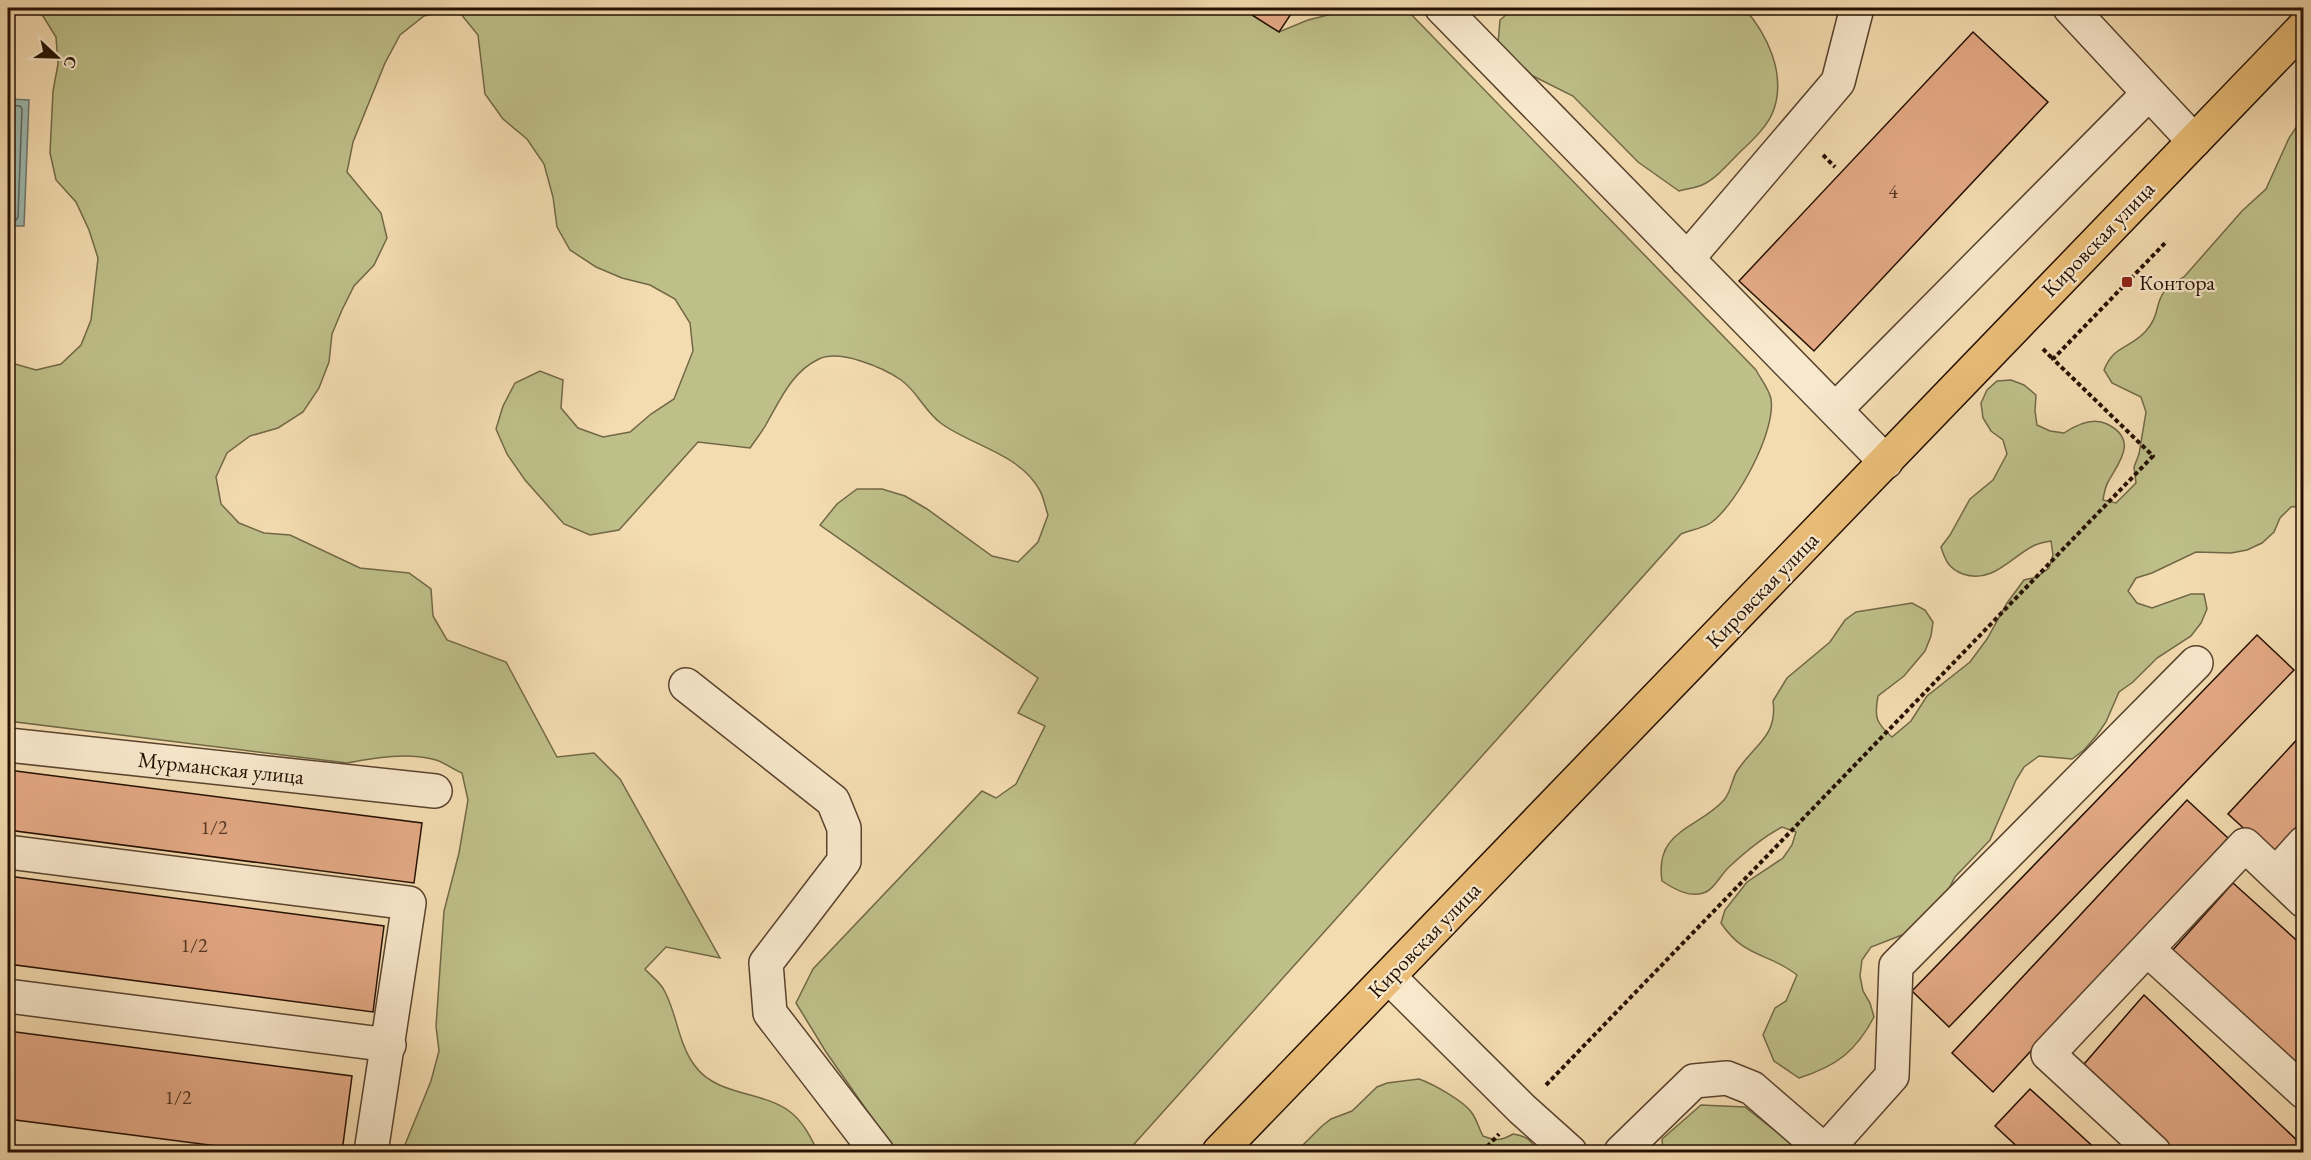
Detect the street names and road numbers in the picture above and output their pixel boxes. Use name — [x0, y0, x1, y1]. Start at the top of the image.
street label: Кировская улица — [2035, 174, 2161, 303]
street label: Кировская улица — [1699, 525, 1825, 654]
street label: Мурманская улица — [136, 745, 306, 791]
street label: Кировская улица — [1361, 875, 1487, 1004]

